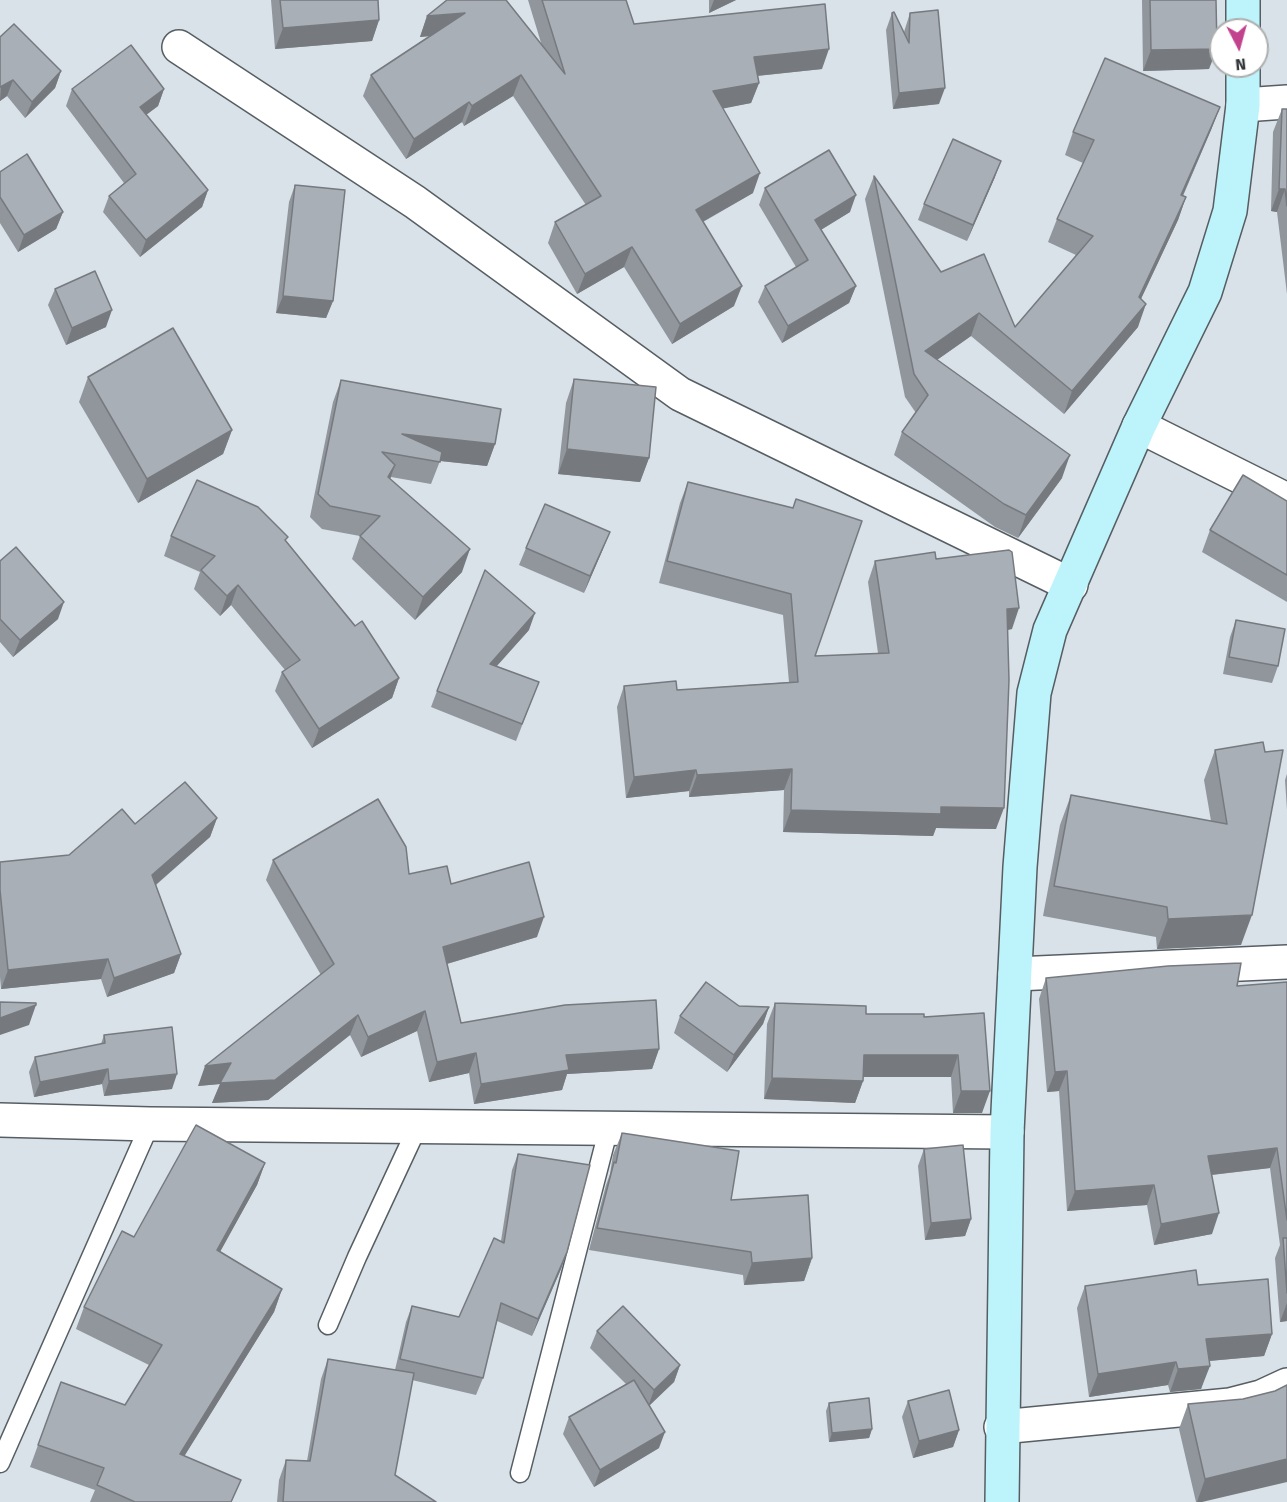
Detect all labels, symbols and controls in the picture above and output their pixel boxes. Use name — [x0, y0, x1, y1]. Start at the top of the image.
north arrow — [1209, 18, 1269, 78]
text: N — [1234, 54, 1247, 74]

